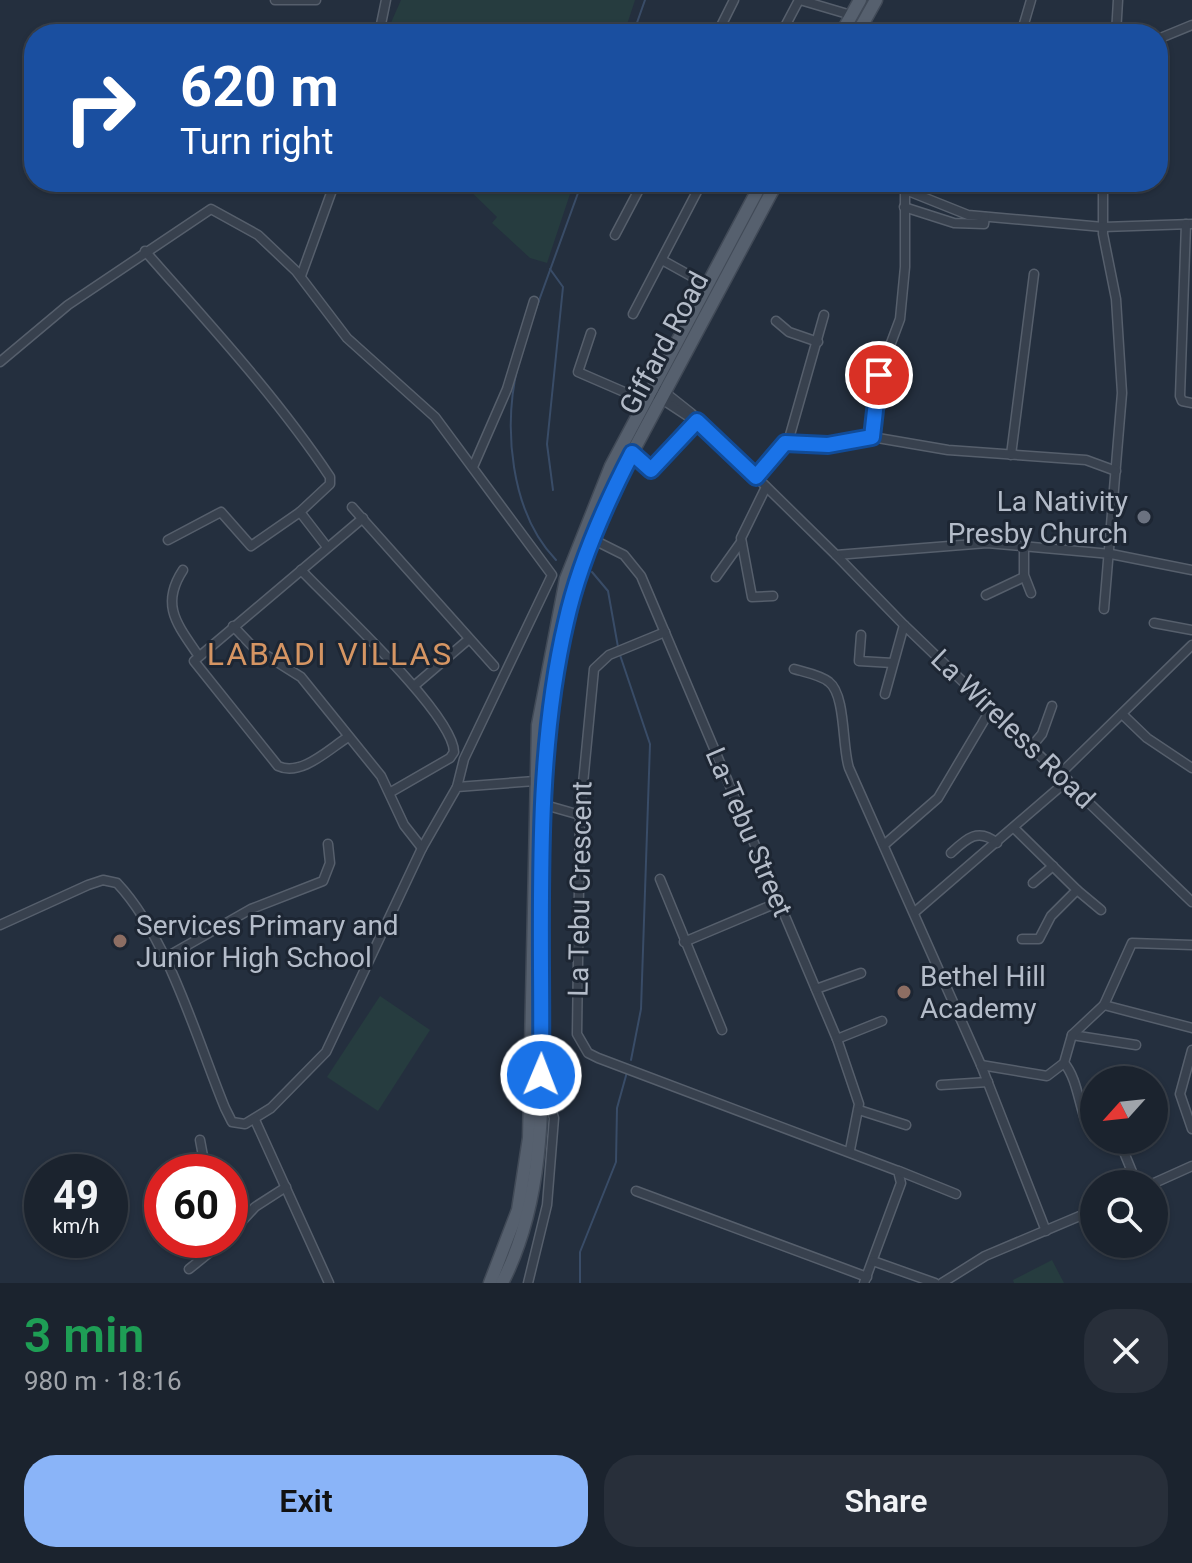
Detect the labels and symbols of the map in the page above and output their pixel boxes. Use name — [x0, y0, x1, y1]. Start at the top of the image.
street label: Giffard Road — [613, 266, 715, 420]
pin — [845, 341, 913, 409]
place label: La Nativity Presby Church — [948, 485, 1128, 550]
marker: La Nativity Presby Church — [1135, 508, 1153, 526]
district label: LABADI VILLAS — [207, 635, 453, 673]
street label: La Wireless Road — [924, 643, 1102, 815]
street label: La-Tebu Street — [699, 743, 799, 921]
street label: La Tebu Crescent — [562, 781, 598, 997]
place label: Services Primary and Junior High School — [136, 909, 399, 974]
marker: Services Primary and Junior High School — [111, 932, 129, 950]
place label: Bethel Hill Academy — [920, 960, 1046, 1025]
marker: Bethel Hill Academy — [895, 983, 913, 1001]
position arrow — [499, 1033, 583, 1117]
north arrow — [1080, 1066, 1168, 1154]
speed limit sign: 60 — [144, 1154, 248, 1258]

